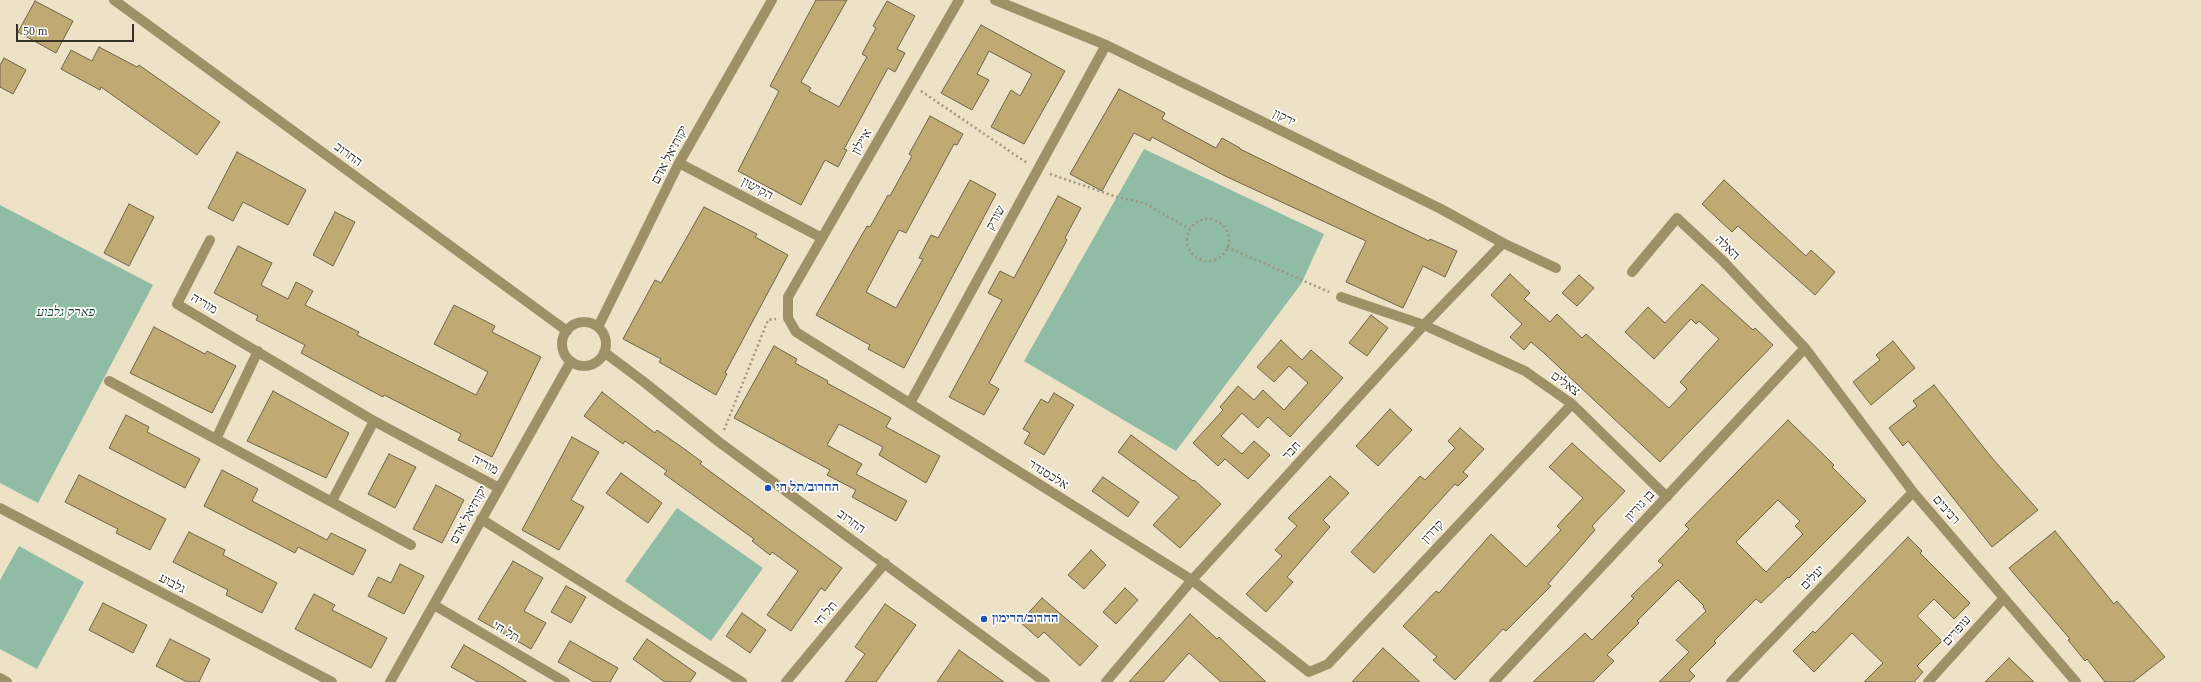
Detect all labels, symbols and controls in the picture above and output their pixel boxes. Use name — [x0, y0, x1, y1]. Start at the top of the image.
scale bar — [18, 16, 136, 42]
text: 50 m — [23, 24, 47, 38]
street label: ירקון — [1270, 106, 1298, 130]
street label: יקותיאל אדם — [648, 123, 692, 187]
street label: איילון — [848, 126, 876, 158]
street label: החרוב — [331, 140, 365, 170]
street label: הקישון — [738, 174, 776, 204]
street label: שורק — [983, 203, 1009, 233]
street label: האלה — [1711, 232, 1743, 264]
street label: מוריה — [188, 290, 220, 318]
park label: פארק גלבוע — [37, 305, 95, 321]
street label: צאלים — [1547, 368, 1583, 400]
street label: חבר — [1279, 438, 1305, 464]
street label: מוריה — [469, 451, 501, 479]
street label: אלכסנדר — [1025, 457, 1071, 493]
place label: החרוב/תל חי — [776, 480, 839, 496]
street label: יקותיאל אדם — [447, 483, 491, 547]
marker: החרוב/תל חי — [763, 483, 773, 493]
street label: בן גוריון — [1622, 487, 1658, 525]
street label: רביבים — [1929, 492, 1963, 528]
street label: החרוב — [834, 507, 868, 537]
street label: קדרון — [1418, 517, 1448, 547]
street label: יעלים — [1798, 562, 1828, 594]
street label: גלבוע — [156, 571, 188, 597]
street label: תל חי — [811, 598, 841, 630]
place label: החרוב/הרימון — [992, 611, 1058, 627]
street label: עופרים — [1939, 613, 1975, 649]
marker: החרוב/הרימון — [979, 614, 989, 624]
street label: תל חי — [490, 618, 522, 646]

